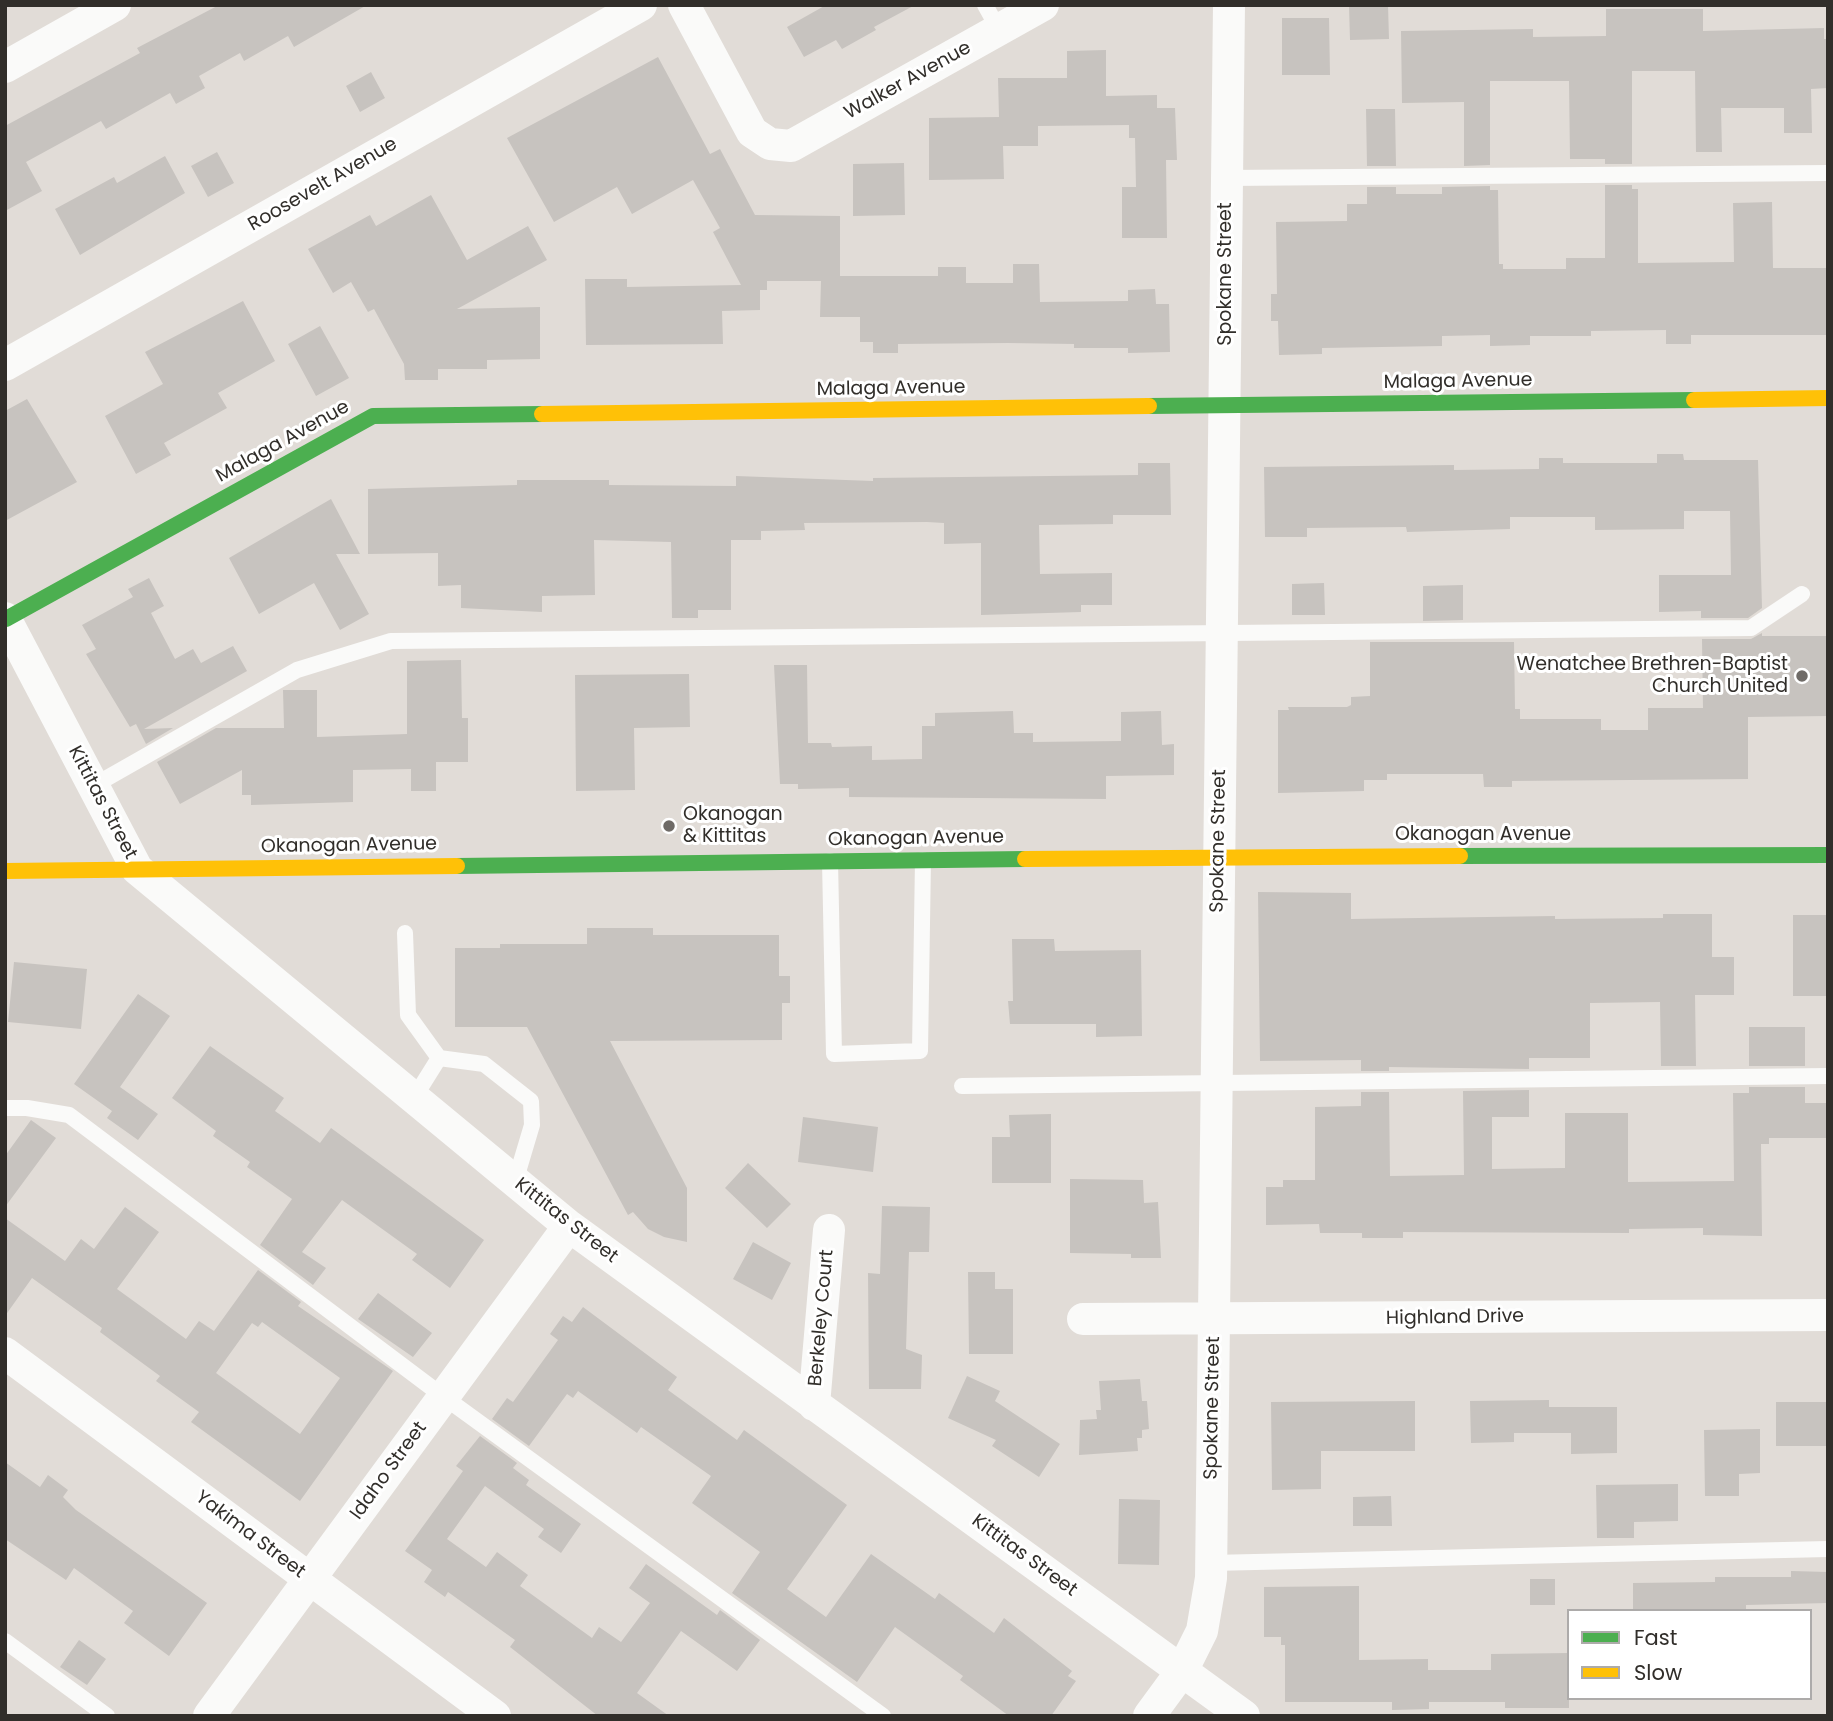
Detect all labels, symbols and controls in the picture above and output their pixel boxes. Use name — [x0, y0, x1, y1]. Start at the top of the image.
street label: Walker Avenue — [841, 37, 975, 125]
street label: Roosevelt Avenue — [245, 133, 401, 237]
street label: Spokane Street — [1215, 202, 1237, 346]
street label: Malaga Avenue — [1383, 369, 1533, 395]
street label: Malaga Avenue — [816, 376, 966, 402]
street label: Malaga Avenue — [212, 396, 354, 488]
place label: Wenatchee Brethren-Baptist Church United — [1517, 654, 1788, 698]
marker: Wenatchee Brethren-Baptist Church United — [1794, 668, 1810, 684]
street label: Kittitas Street — [63, 742, 141, 864]
street label: Spokane Street — [1206, 769, 1232, 913]
place label: Okanogan & Kittitas — [683, 804, 783, 848]
marker: Okanogan & Kittitas — [661, 818, 677, 834]
street label: Okanogan Avenue — [1395, 824, 1571, 846]
street label: Okanogan Avenue — [828, 826, 1004, 852]
street label: Okanogan Avenue — [261, 833, 437, 859]
street label: Kittitas Street — [510, 1174, 622, 1268]
street label: Berkeley Court — [805, 1249, 839, 1387]
street label: Highland Drive — [1386, 1305, 1524, 1331]
street label: Spokane Street — [1200, 1336, 1226, 1480]
street label: Idaho Street — [346, 1418, 432, 1524]
street label: Yakima Street — [191, 1486, 309, 1584]
street label: Kittitas Street — [967, 1510, 1081, 1602]
legend — [1567, 1609, 1812, 1700]
text: Fast — [1634, 1623, 1677, 1652]
text: Slow — [1634, 1658, 1682, 1687]

